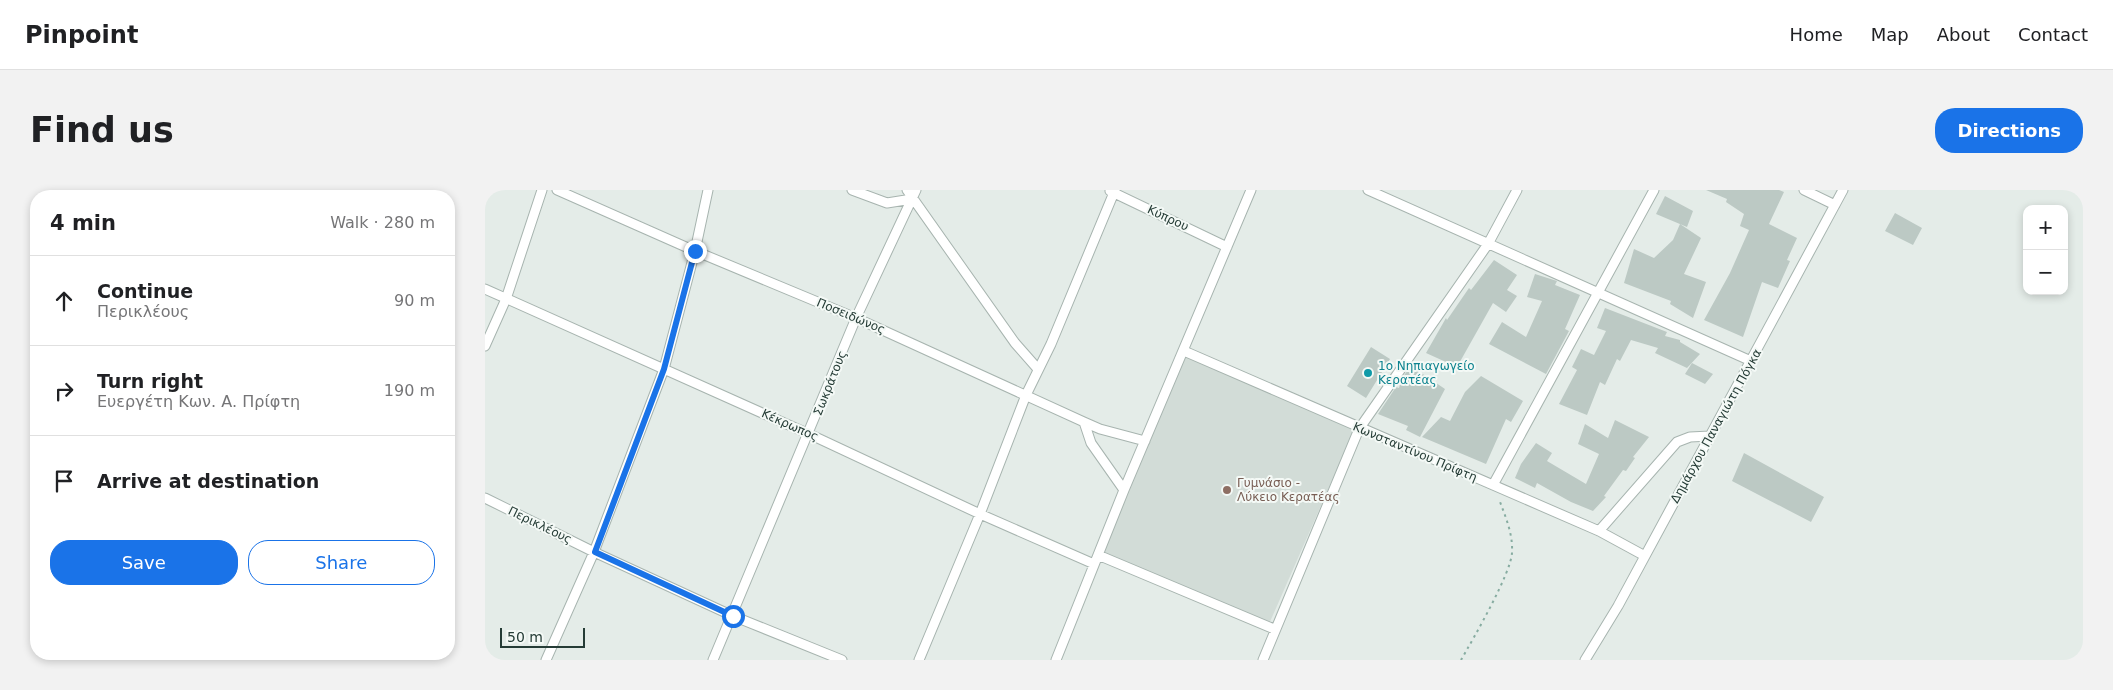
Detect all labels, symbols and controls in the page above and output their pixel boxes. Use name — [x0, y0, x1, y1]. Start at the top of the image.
text: Pinpoint — [25, 21, 138, 49]
text: Home — [1790, 24, 1843, 45]
text: Map — [1871, 24, 1909, 45]
text: About — [1937, 24, 1990, 45]
text: Contact — [2018, 24, 2088, 45]
button: Directions — [1935, 108, 2083, 153]
text: Find us — [30, 110, 174, 150]
street label: Κύπρου — [1145, 202, 1191, 234]
map controls — [2023, 205, 2068, 295]
button: + — [2023, 205, 2068, 250]
text: 4 min — [50, 211, 116, 235]
text: Walk · 280 m — [330, 213, 435, 232]
route end — [684, 240, 707, 263]
button: − — [2023, 250, 2068, 295]
text: Continue — [97, 280, 193, 302]
icon: ahead — [50, 287, 78, 315]
text: 90 m — [394, 291, 435, 310]
street label: Ποσειδώνος — [815, 295, 887, 337]
text: Περικλέους — [97, 302, 189, 321]
street label: Δημάρχου Παναγιώτη Πόγκα — [1668, 346, 1764, 505]
street label: Σωκράτους — [811, 348, 849, 418]
place label: 1ο Νηπιαγωγείο Κερατέας — [1378, 359, 1475, 387]
marker: 1ο Νηπιαγωγείο Κερατέας — [1362, 367, 1374, 379]
text: Turn right — [97, 370, 203, 392]
icon: right — [50, 377, 78, 405]
text: 190 m — [384, 381, 435, 400]
text: Ευεργέτη Κων. Α. Πρίφτη — [97, 392, 300, 411]
street label: Κέκρωπος — [759, 406, 821, 444]
street label: Κωνσταντίνου Πρίφτη — [1351, 419, 1479, 485]
icon: arrive — [50, 467, 78, 495]
text: Arrive at destination — [97, 470, 319, 492]
place label: Γυμνάσιο - Λύκειο Κερατέας — [1237, 476, 1339, 504]
marker: Γυμνάσιο - Λύκειο Κερατέας — [1221, 484, 1233, 496]
street label: Περικλέους — [506, 504, 574, 546]
button: Save — [50, 540, 238, 585]
button: Share — [248, 540, 435, 585]
route start — [722, 605, 745, 628]
scale bar — [500, 625, 585, 648]
text: 50 m — [507, 629, 543, 645]

